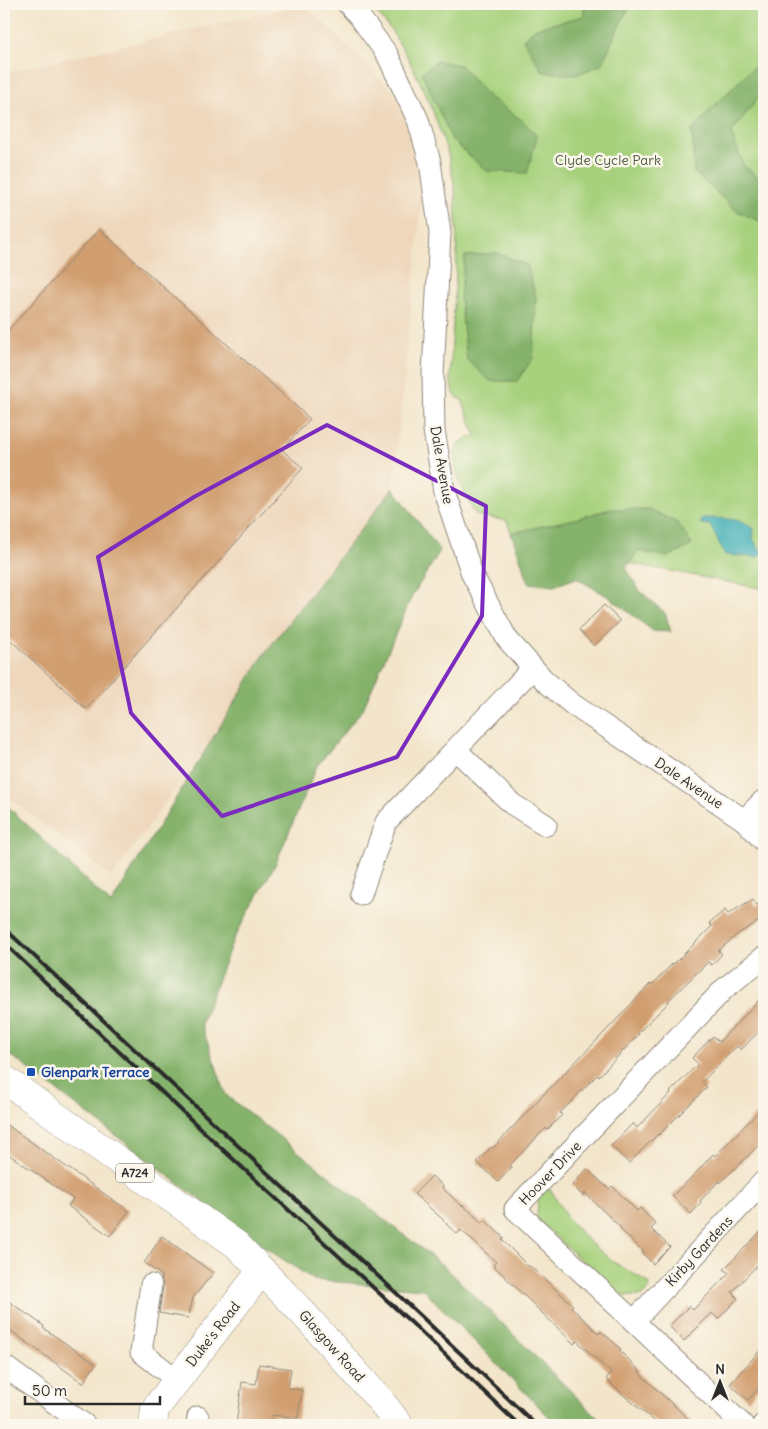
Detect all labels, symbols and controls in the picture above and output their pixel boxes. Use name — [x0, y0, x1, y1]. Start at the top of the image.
park label: Clyde Cycle Park — [555, 151, 661, 169]
street label: Dale Avenue — [426, 425, 458, 505]
street label: Dale Avenue — [651, 753, 727, 813]
place label: Glenpark Terrace — [41, 1063, 150, 1081]
marker: Glenpark Terrace — [25, 1066, 37, 1078]
street label: Hoover Drive — [515, 1137, 585, 1209]
road number: A724 — [116, 1164, 154, 1182]
street label: Kirby Gardens — [662, 1212, 736, 1290]
street label: Duke's Road — [182, 1298, 244, 1370]
street label: Glasgow Road — [295, 1306, 369, 1386]
north arrow — [696, 1356, 746, 1406]
text: N — [715, 1360, 725, 1378]
scale bar — [25, 1374, 160, 1406]
text: 50 m — [32, 1381, 67, 1400]

